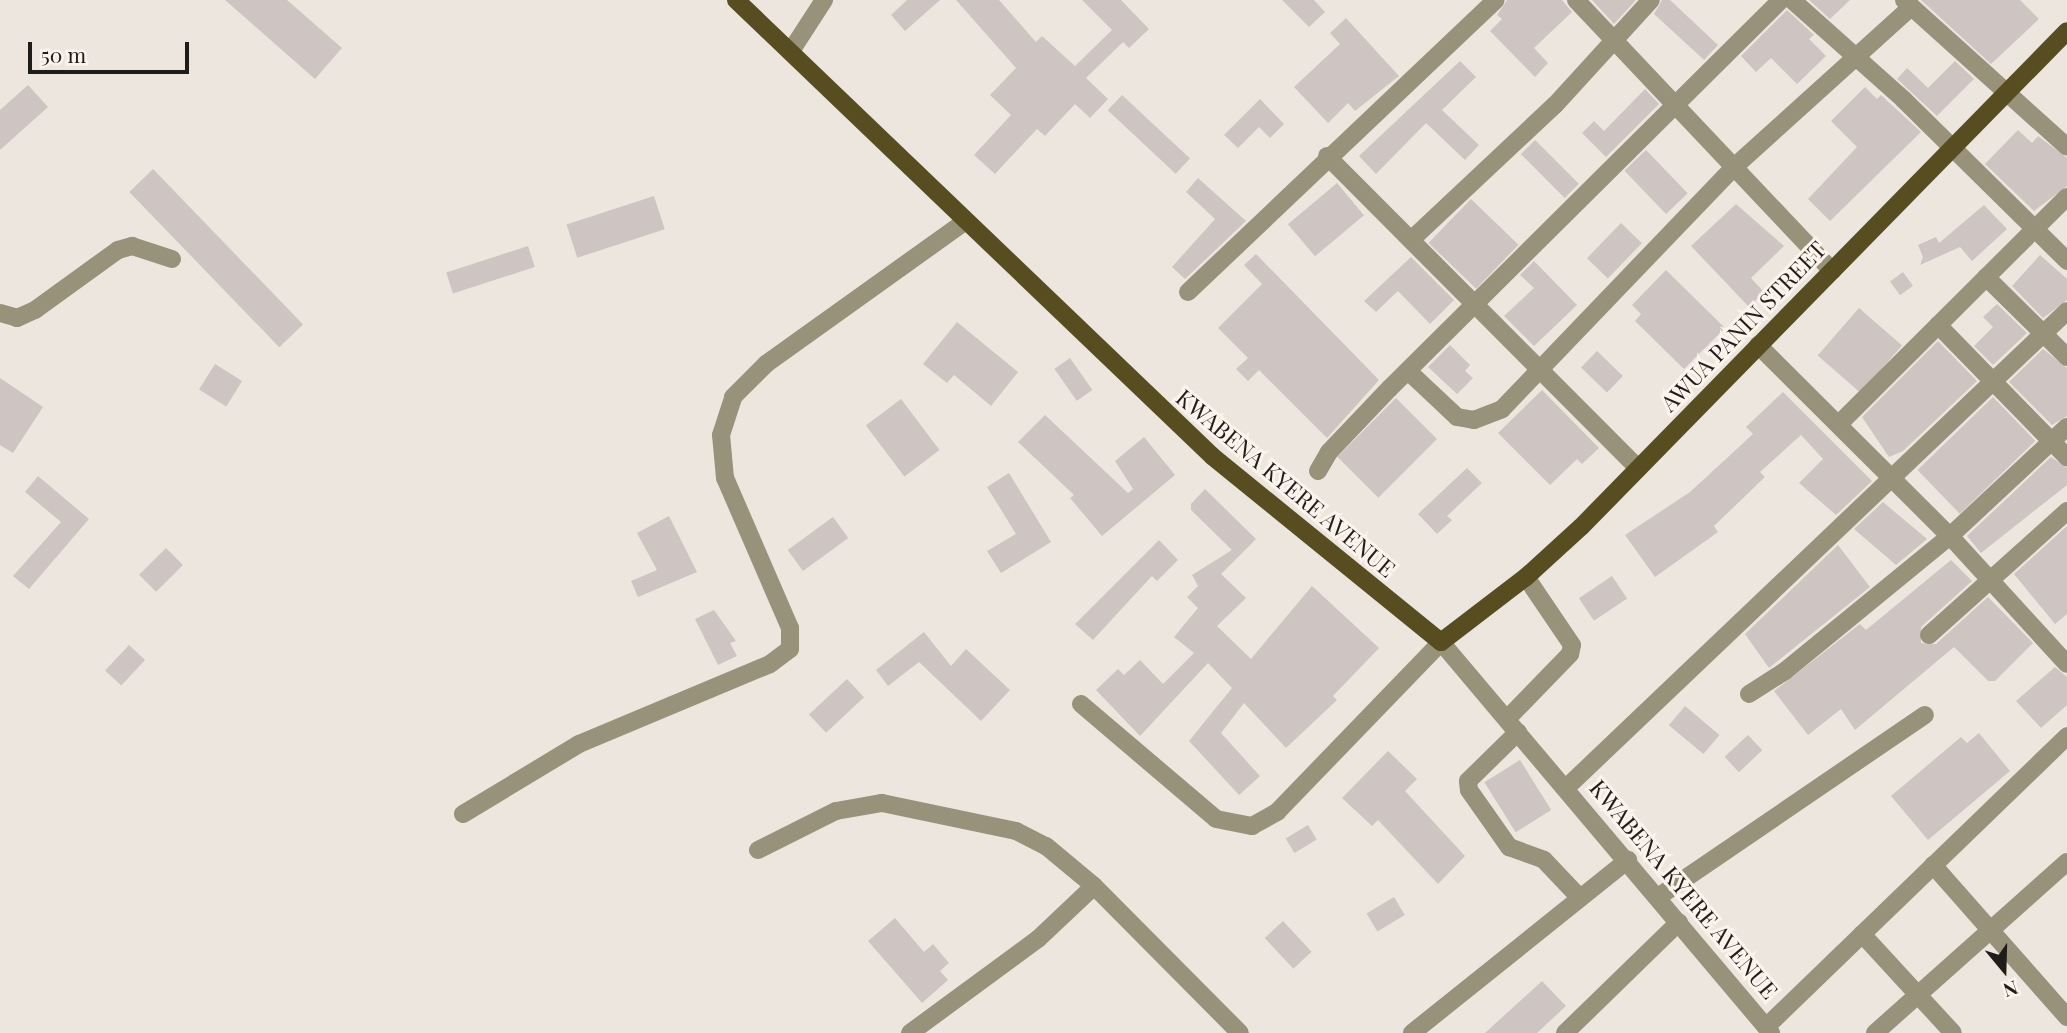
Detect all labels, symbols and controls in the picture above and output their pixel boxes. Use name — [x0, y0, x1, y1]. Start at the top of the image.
scale bar — [32, 28, 192, 72]
text: 50 m — [41, 40, 86, 68]
street label: AWUA PANIN STREET — [1655, 235, 1831, 417]
street label: KWABENA KYERE AVENUE — [1171, 383, 1401, 583]
street label: KWABENA KYERE AVENUE — [1584, 774, 1784, 1004]
north arrow — [1969, 935, 2039, 1005]
text: N — [2000, 975, 2022, 1004]

